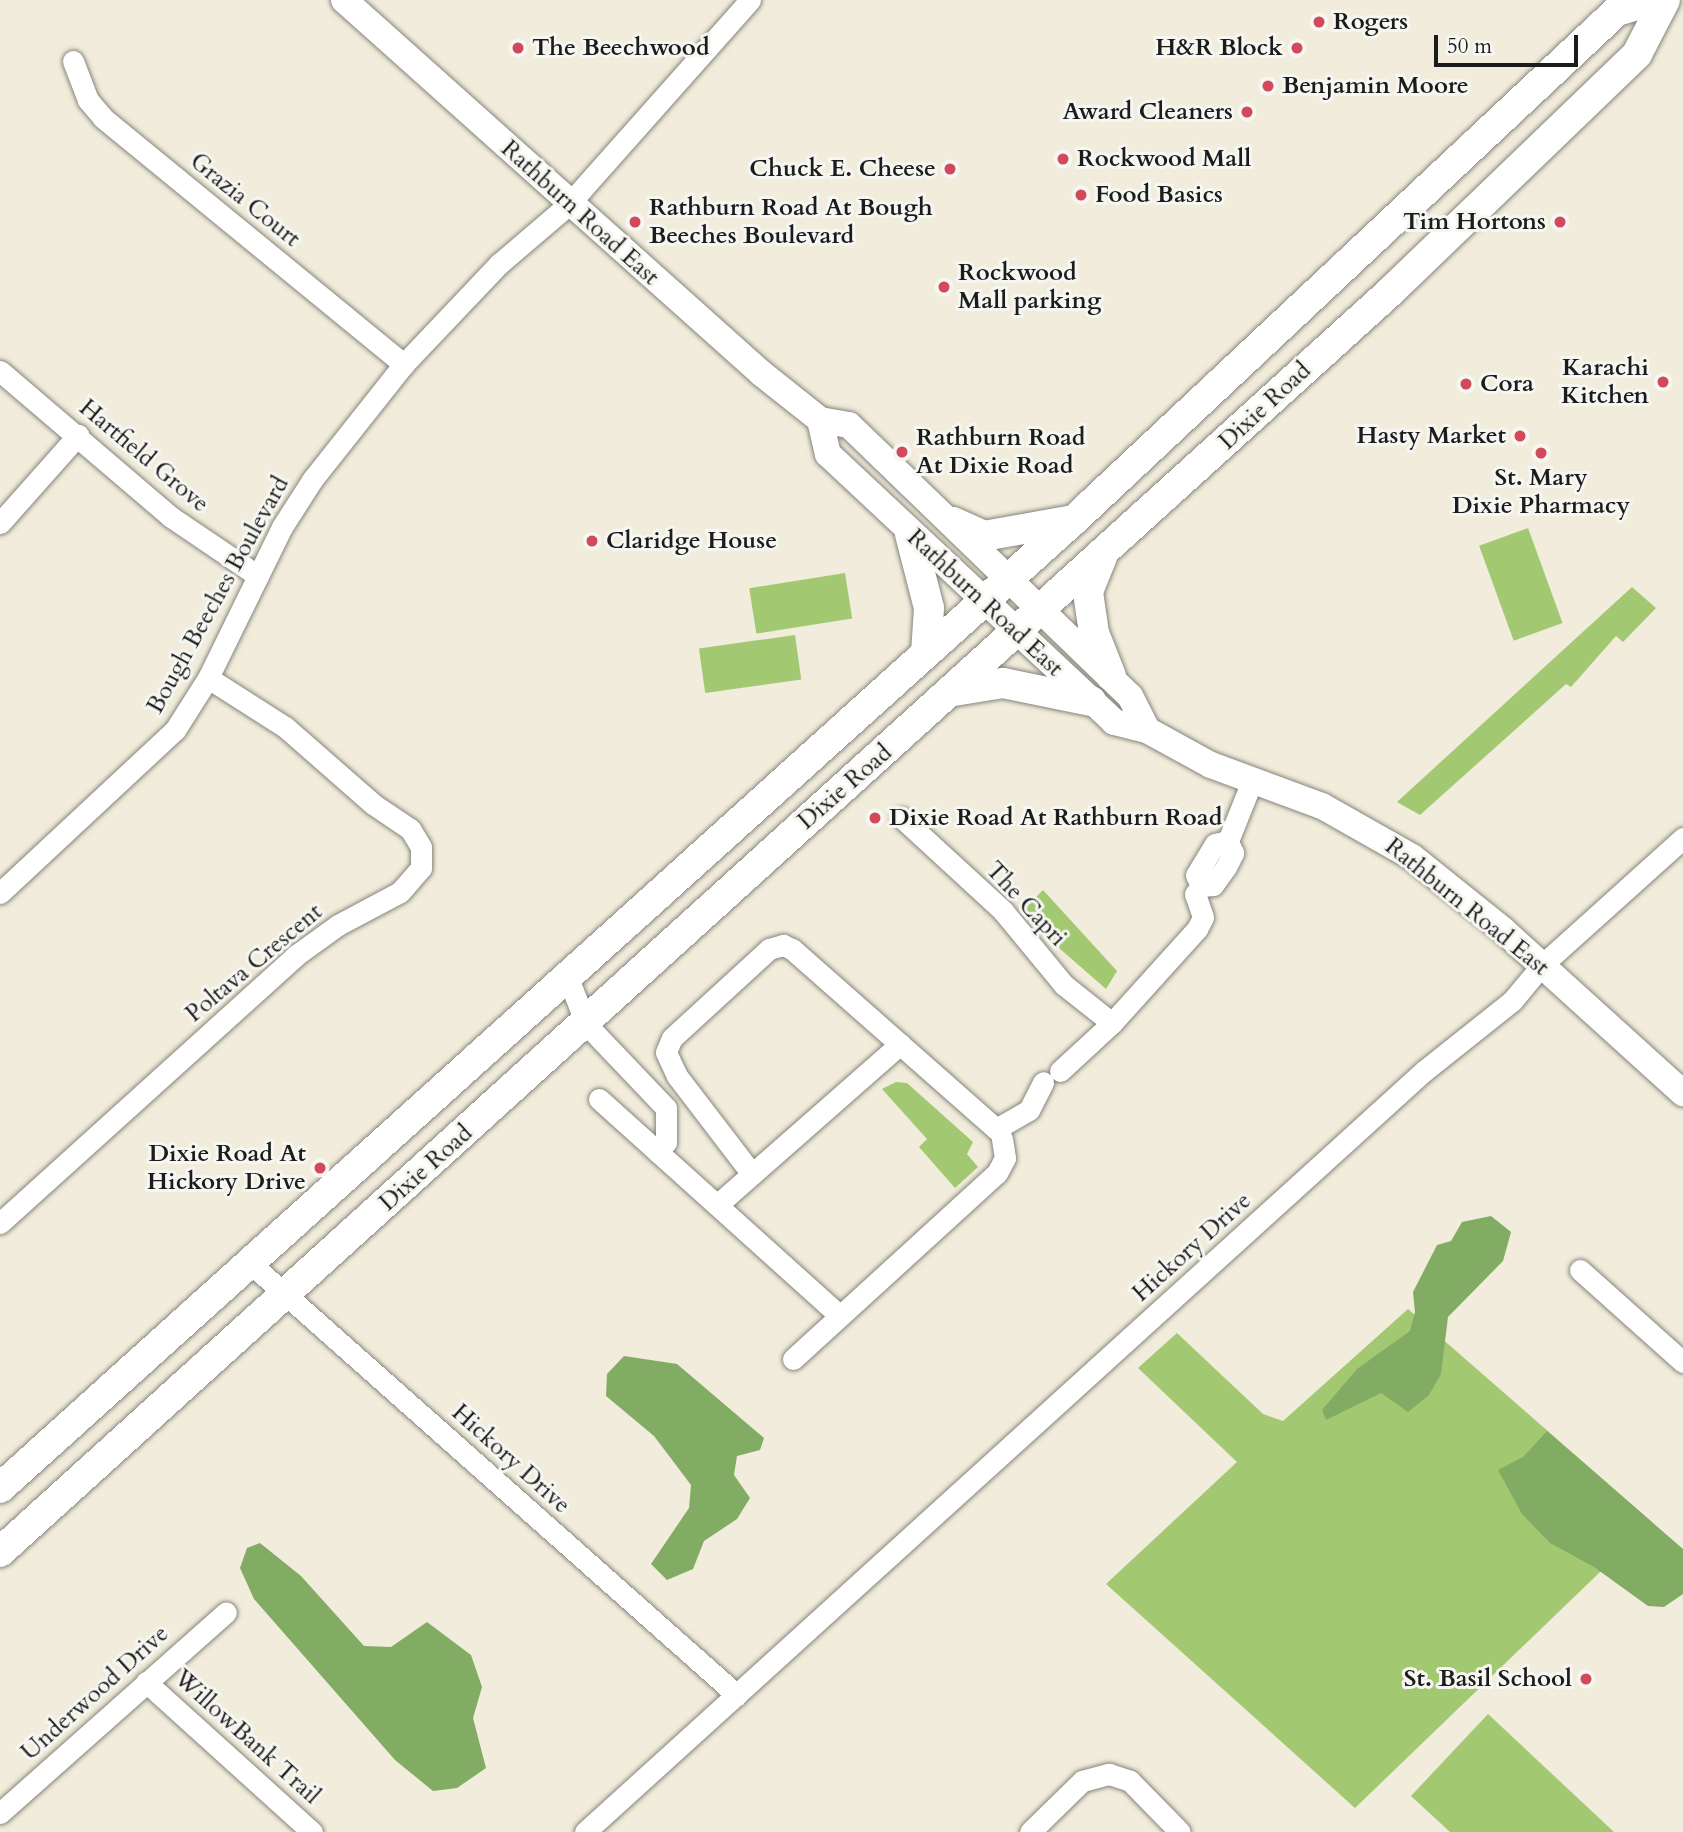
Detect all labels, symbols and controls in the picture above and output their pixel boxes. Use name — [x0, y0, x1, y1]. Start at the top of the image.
place label: Rogers — [1333, 8, 1408, 36]
marker: Rogers — [1311, 14, 1327, 30]
scale bar — [1438, 21, 1582, 65]
text: 50 m — [1447, 32, 1492, 61]
place label: The Beechwood — [532, 34, 710, 62]
place label: H&R Block — [1155, 34, 1283, 62]
marker: The Beechwood — [510, 40, 526, 56]
marker: H&R Block — [1289, 40, 1305, 56]
place label: Benjamin Moore — [1282, 72, 1469, 100]
marker: Benjamin Moore — [1260, 78, 1276, 94]
place label: Award Cleaners — [1062, 98, 1233, 126]
marker: Award Cleaners — [1239, 104, 1255, 120]
street label: Rathburn Road East — [495, 135, 665, 291]
place label: Rockwood Mall — [1077, 145, 1251, 173]
street label: Grazia Court — [184, 147, 306, 253]
marker: Rockwood Mall — [1055, 151, 1071, 167]
place label: Chuck E. Cheese — [749, 155, 936, 183]
marker: Chuck E. Cheese — [942, 161, 958, 177]
place label: Food Basics — [1095, 181, 1223, 209]
marker: Food Basics — [1073, 187, 1089, 203]
place label: Rathburn Road At Bough Beeches Boulevard — [649, 194, 933, 250]
place label: Tim Hortons — [1403, 208, 1546, 236]
marker: Rathburn Road At Bough Beeches Boulevard — [627, 214, 643, 230]
marker: Tim Hortons — [1552, 214, 1568, 230]
place label: Rockwood Mall parking — [958, 259, 1101, 315]
marker: Rockwood Mall parking — [936, 279, 952, 295]
place label: Karachi Kitchen — [1561, 354, 1649, 410]
street label: Dixie Road — [1213, 356, 1317, 456]
place label: Cora — [1480, 370, 1534, 398]
marker: Karachi Kitchen — [1655, 374, 1671, 390]
marker: Cora — [1458, 376, 1474, 392]
street label: Hartfield Grove — [73, 393, 215, 519]
place label: Hasty Market — [1357, 422, 1506, 450]
place label: Rathburn Road At Dixie Road — [916, 424, 1086, 480]
marker: Hasty Market — [1512, 428, 1528, 444]
marker: Rathburn Road At Dixie Road — [894, 444, 910, 460]
marker: St. Mary Dixie Pharmacy — [1533, 445, 1549, 461]
place label: St. Mary Dixie Pharmacy — [1452, 464, 1630, 520]
street label: Bough Beeches Boulevard — [141, 471, 295, 719]
street label: Rathburn Road East — [901, 523, 1069, 683]
place label: Claridge House — [606, 527, 777, 555]
marker: Claridge House — [584, 533, 600, 549]
street label: Dixie Road — [792, 738, 898, 836]
place label: Dixie Road At Rathburn Road — [889, 804, 1222, 832]
marker: Dixie Road At Rathburn Road — [867, 810, 883, 826]
street label: Rathburn Road East — [1379, 832, 1555, 982]
street label: The Capri — [980, 856, 1072, 952]
street label: Poltava Crescent — [180, 898, 328, 1028]
street label: Dixie Road — [374, 1119, 478, 1217]
place label: Dixie Road At Hickory Drive — [147, 1140, 306, 1196]
marker: Dixie Road At Hickory Drive — [312, 1160, 328, 1176]
street label: Hickory Drive — [1127, 1186, 1257, 1308]
street label: Hickory Drive — [446, 1398, 576, 1520]
street label: Underwood Drive — [15, 1619, 175, 1767]
street label: WillowBank Trail — [168, 1664, 326, 1810]
place label: St. Basil School — [1404, 1665, 1572, 1693]
marker: St. Basil School — [1578, 1671, 1594, 1687]

